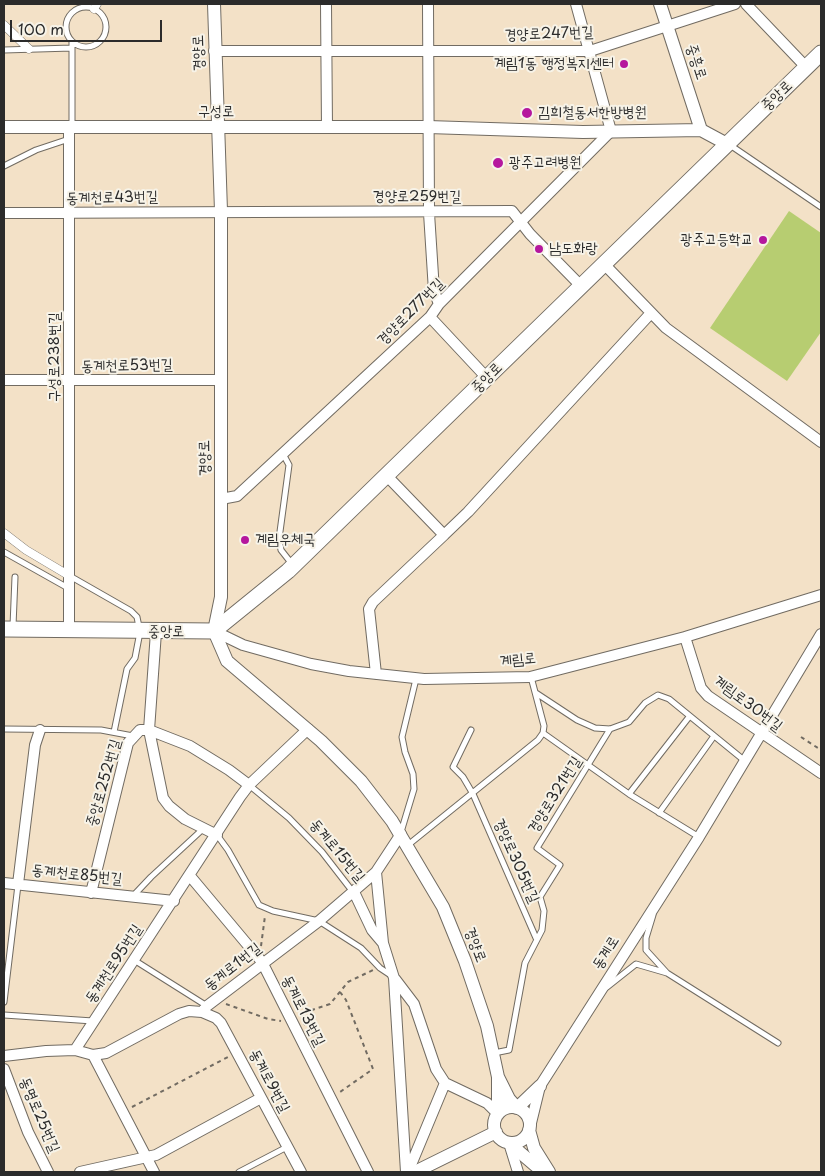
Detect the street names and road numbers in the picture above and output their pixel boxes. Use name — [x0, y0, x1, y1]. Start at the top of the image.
street label: 경양로247번길 — [504, 23, 594, 45]
street label: 경양로 — [189, 35, 209, 71]
street label: 중흥로 — [682, 42, 710, 82]
street label: 중앙로 — [758, 77, 796, 115]
street label: 구성로 — [198, 103, 234, 121]
street label: 동계천로43번길 — [66, 188, 158, 208]
street label: 경양로259번길 — [373, 188, 461, 206]
street label: 경양로277번길 — [374, 275, 448, 349]
street label: 구성로238번길 — [46, 312, 64, 402]
street label: 동계천로53번길 — [81, 356, 173, 376]
street label: 중앙로 — [468, 359, 506, 397]
street label: 경양로 — [196, 440, 214, 476]
street label: 중앙로 — [148, 623, 184, 641]
street label: 계림로 — [499, 649, 537, 671]
street label: 계림로30번길 — [710, 672, 786, 736]
street label: 중앙로252번길 — [83, 737, 125, 829]
street label: 경양로321번길 — [524, 753, 586, 837]
street label: 동계로15번길 — [305, 816, 369, 886]
street label: 경양로305번길 — [489, 816, 543, 906]
street label: 동계천로85번길 — [31, 861, 123, 889]
street label: 동계천로95번길 — [82, 921, 146, 1007]
street label: 경양로 — [460, 925, 490, 965]
street label: 동계로 — [589, 933, 623, 973]
street label: 동계로1번길 — [201, 939, 265, 995]
street label: 동계로13번길 — [278, 973, 328, 1049]
street label: 동계로9번길 — [245, 1046, 293, 1116]
street label: 동명로25번길 — [15, 1075, 63, 1155]

